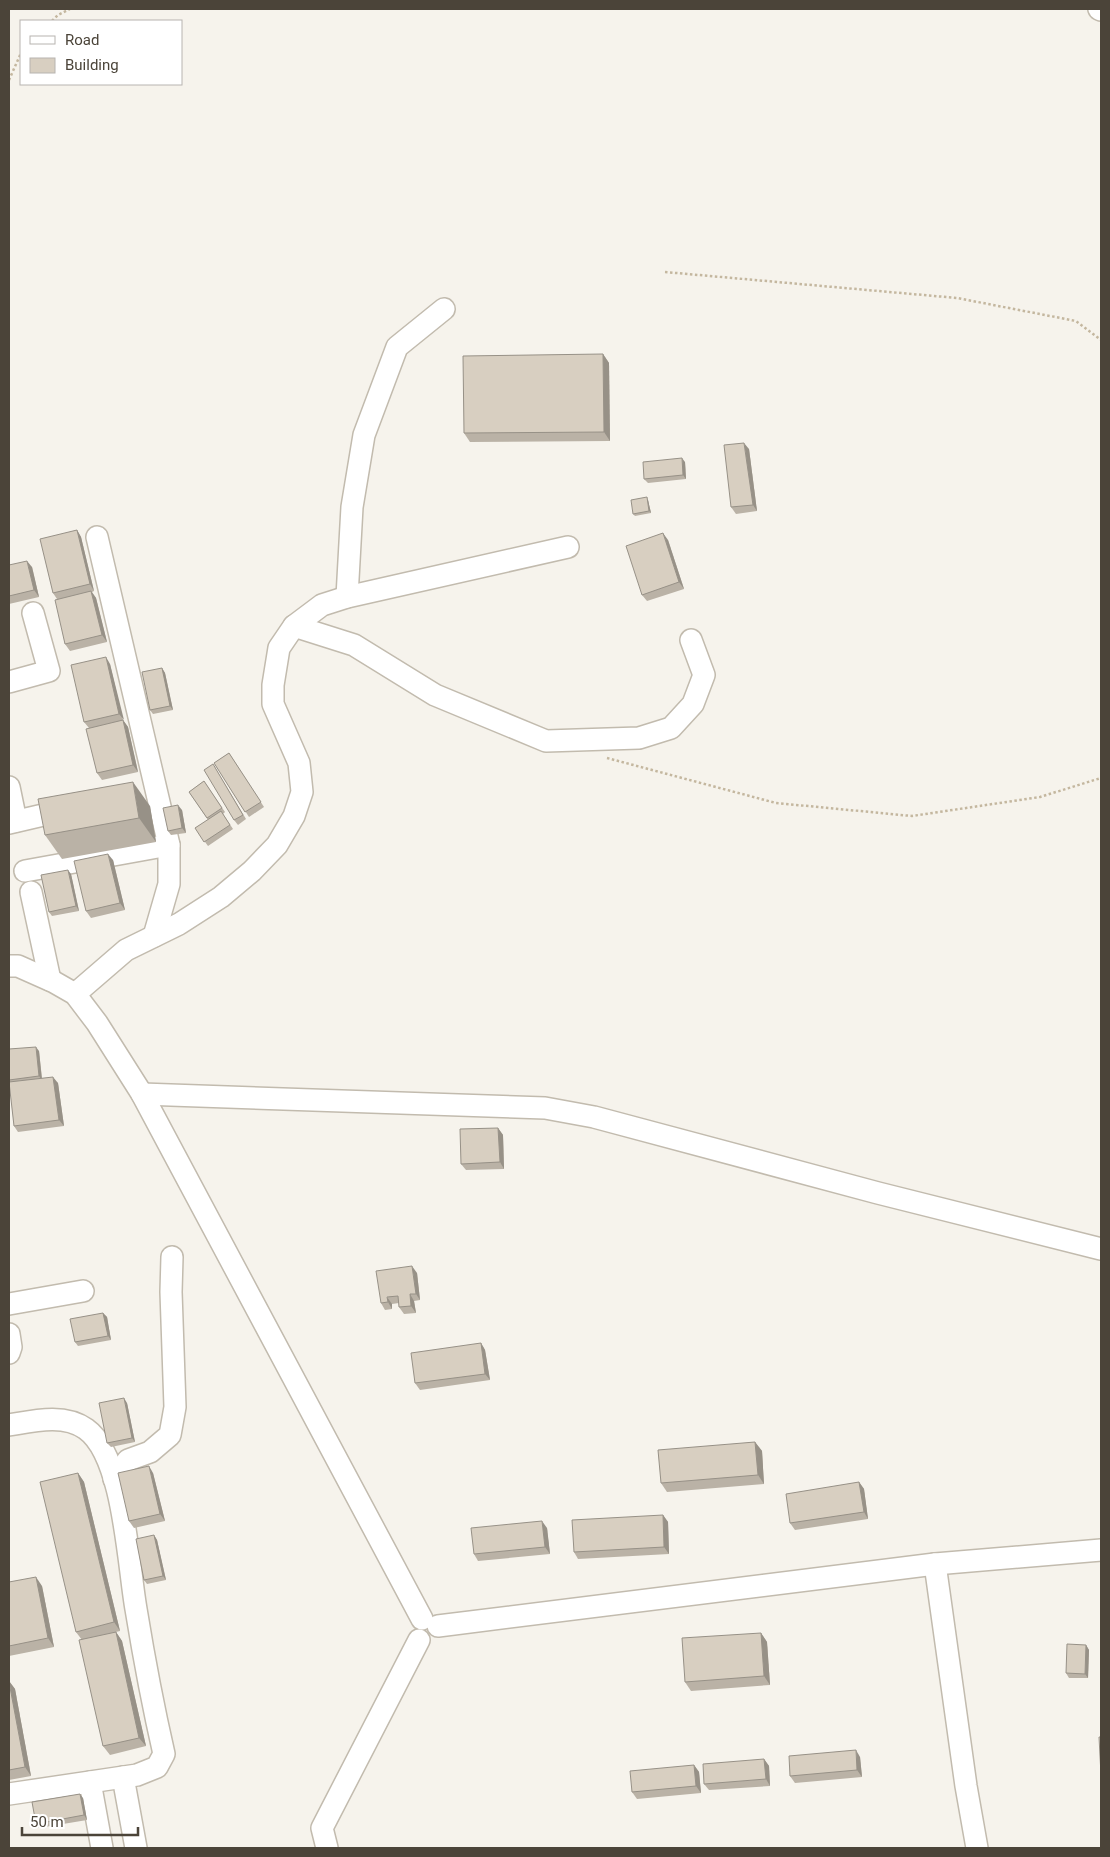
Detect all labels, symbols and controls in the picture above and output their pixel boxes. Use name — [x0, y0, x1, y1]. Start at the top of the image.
legend — [20, 20, 182, 85]
text: Road — [65, 31, 99, 49]
text: Building — [65, 56, 119, 74]
scale bar — [22, 1804, 139, 1836]
text: 50 m — [30, 1813, 64, 1831]

